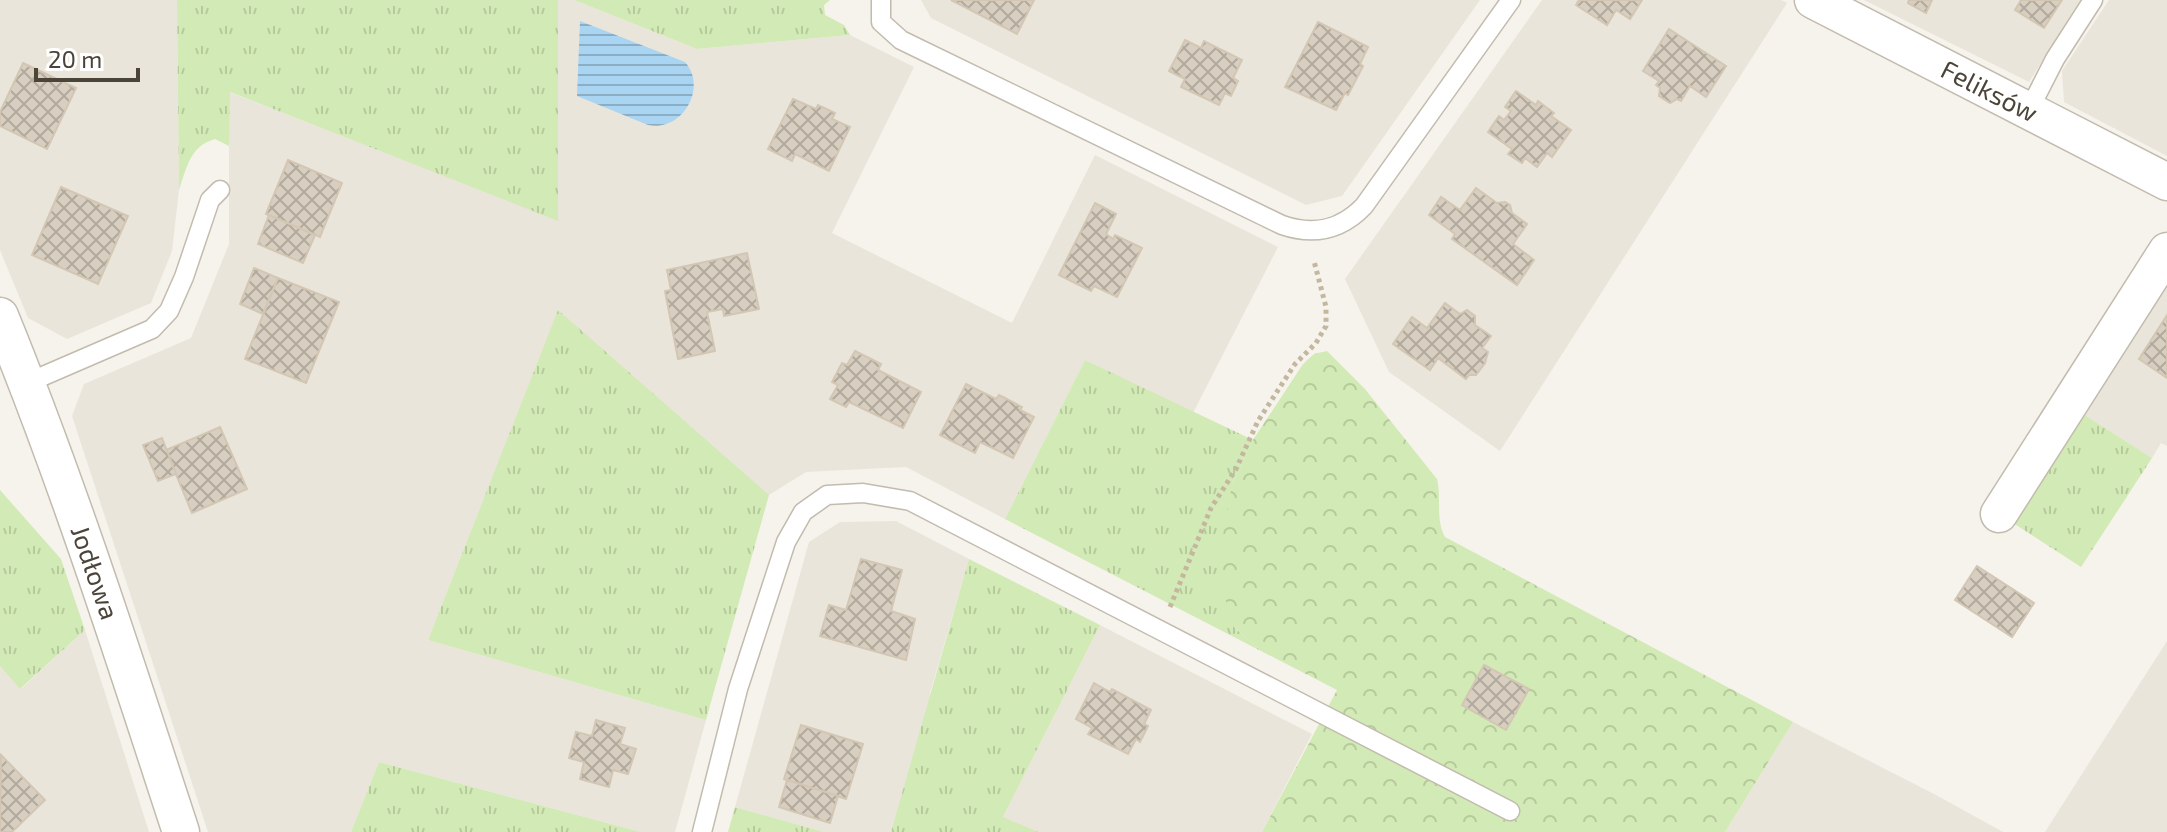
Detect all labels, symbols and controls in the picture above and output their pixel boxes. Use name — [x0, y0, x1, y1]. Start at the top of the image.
scale bar — [36, 32, 138, 82]
text: 20 m — [48, 44, 102, 73]
street label: Feliksów — [1936, 53, 2044, 127]
street label: Jodłowa — [65, 521, 127, 623]

